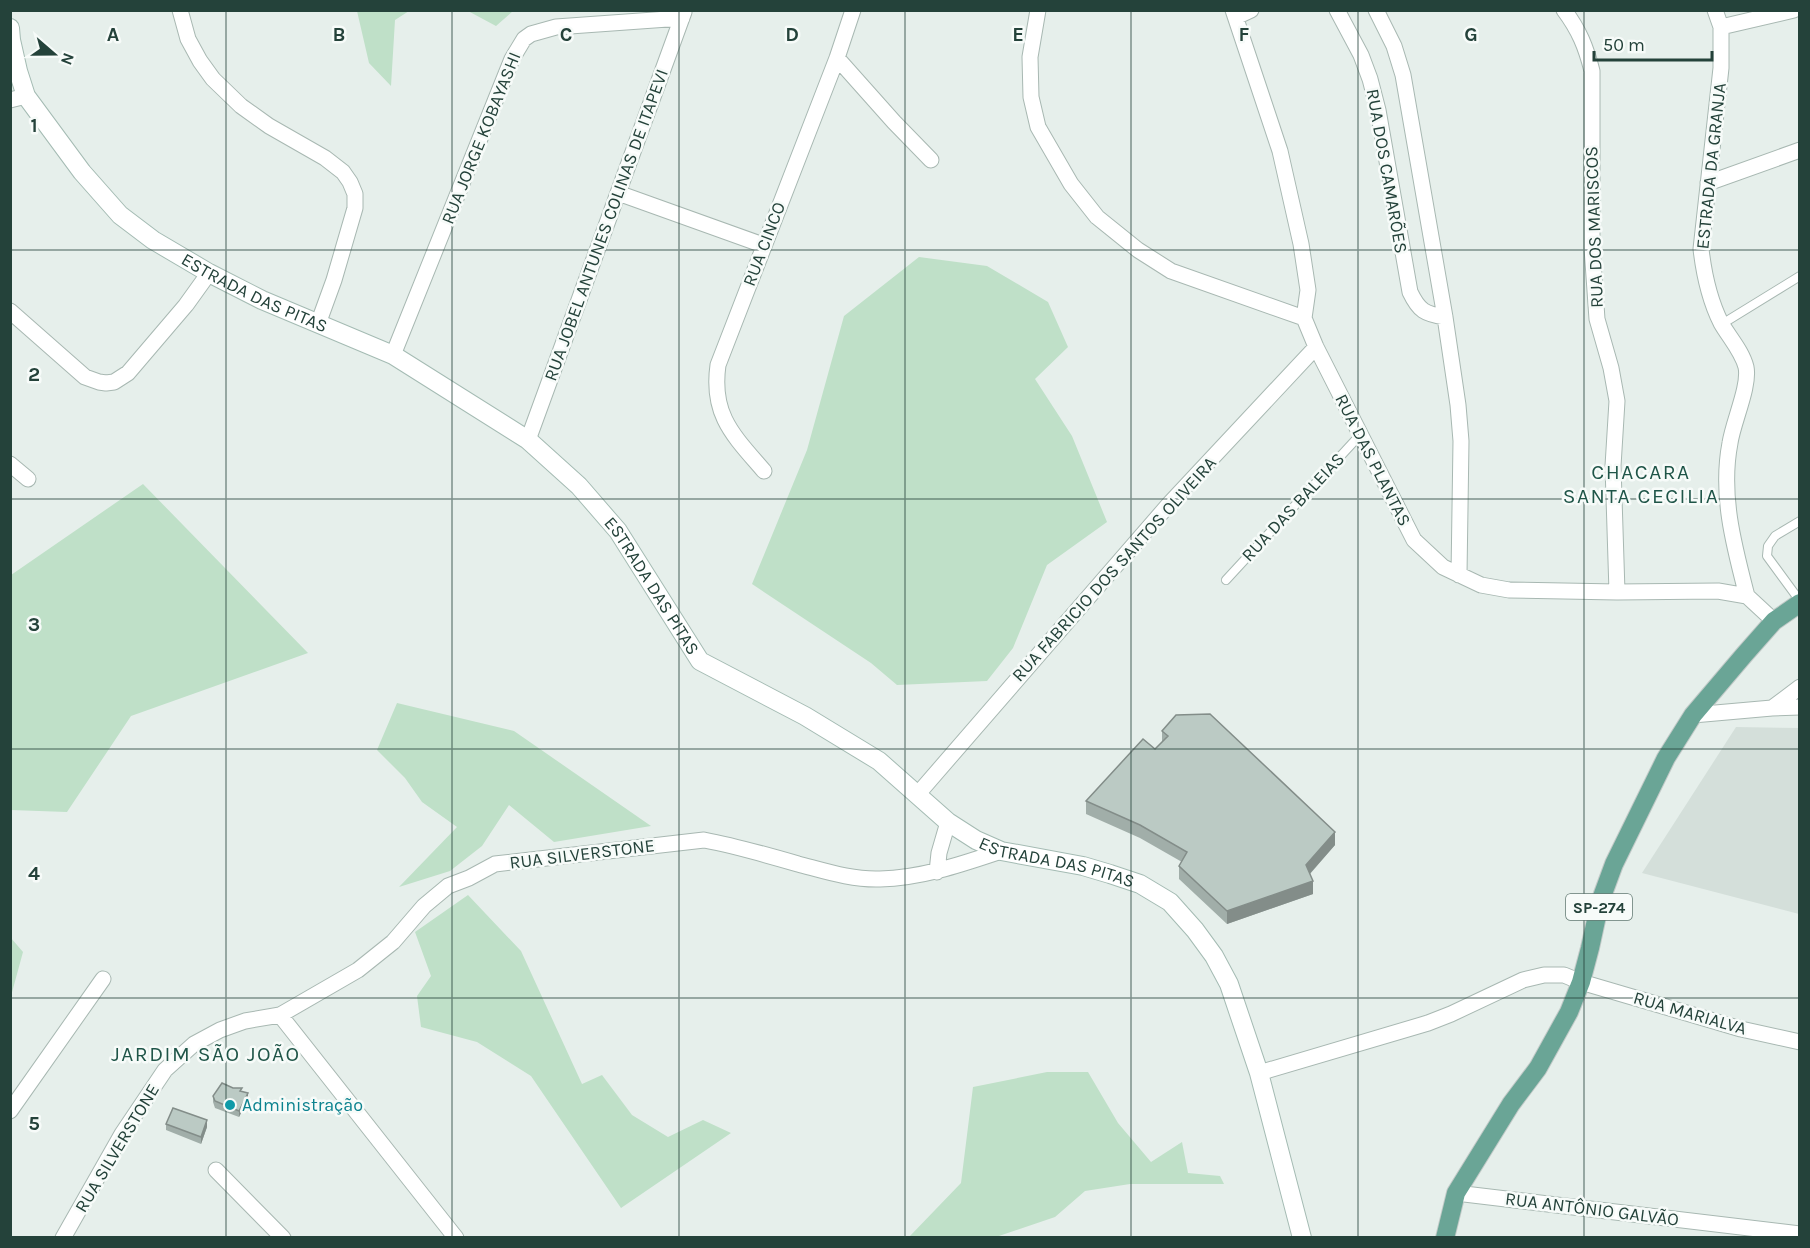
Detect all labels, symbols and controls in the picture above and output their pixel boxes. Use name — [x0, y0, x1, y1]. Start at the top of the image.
text: A — [107, 23, 120, 46]
text: B — [333, 23, 345, 46]
text: C — [560, 23, 572, 46]
text: D — [785, 23, 799, 46]
text: E — [1012, 23, 1024, 46]
text: F — [1239, 23, 1250, 46]
text: G — [1464, 23, 1478, 46]
north arrow — [24, 24, 84, 84]
scale bar — [1594, 24, 1712, 62]
text: 50 m — [1603, 34, 1645, 56]
street label: RUA JORGE KOBAYASHI — [436, 49, 526, 227]
text: N — [57, 50, 79, 68]
street label: RUA JOBEL ANTUNES COLINAS DE ITAPEVI — [539, 66, 673, 384]
street label: ESTRADA DA GRANJA — [1691, 82, 1731, 250]
street label: RUA DOS CAMARÕES — [1362, 87, 1412, 255]
text: 1 — [30, 114, 38, 137]
street label: RUA DOS MARISCOS — [1580, 146, 1608, 308]
street label: RUA CINCO — [738, 199, 790, 289]
street label: ESTRADA DAS PITAS — [177, 248, 331, 337]
text: 2 — [28, 363, 40, 386]
street label: RUA DAS PLANTAS — [1330, 390, 1416, 530]
street label: RUA DAS BALEIAS — [1237, 448, 1349, 566]
street label: RUA FABRICIO DOS SANTOS OLIVEIRA — [1007, 452, 1221, 686]
district label: CHACARA SANTA CECILIA — [1563, 460, 1719, 508]
street label: ESTRADA DAS PITAS — [600, 512, 704, 659]
text: 3 — [28, 613, 40, 636]
street label: ESTRADA DAS PITAS — [975, 832, 1137, 892]
street label: RUA SILVERSTONE — [508, 834, 656, 874]
text: 4 — [28, 862, 40, 885]
road number: SP-274 — [1566, 894, 1632, 920]
street label: RUA MARIALVA — [1631, 986, 1749, 1040]
district label: JARDIM SÃO JOÃO — [111, 1042, 301, 1066]
street label: RUA SILVERSTONE — [70, 1080, 164, 1216]
place label: Administração — [242, 1094, 363, 1116]
marker: Administração — [223, 1098, 237, 1112]
text: 5 — [28, 1112, 40, 1135]
street label: RUA ANTÔNIO GALVÃO — [1504, 1187, 1680, 1231]

